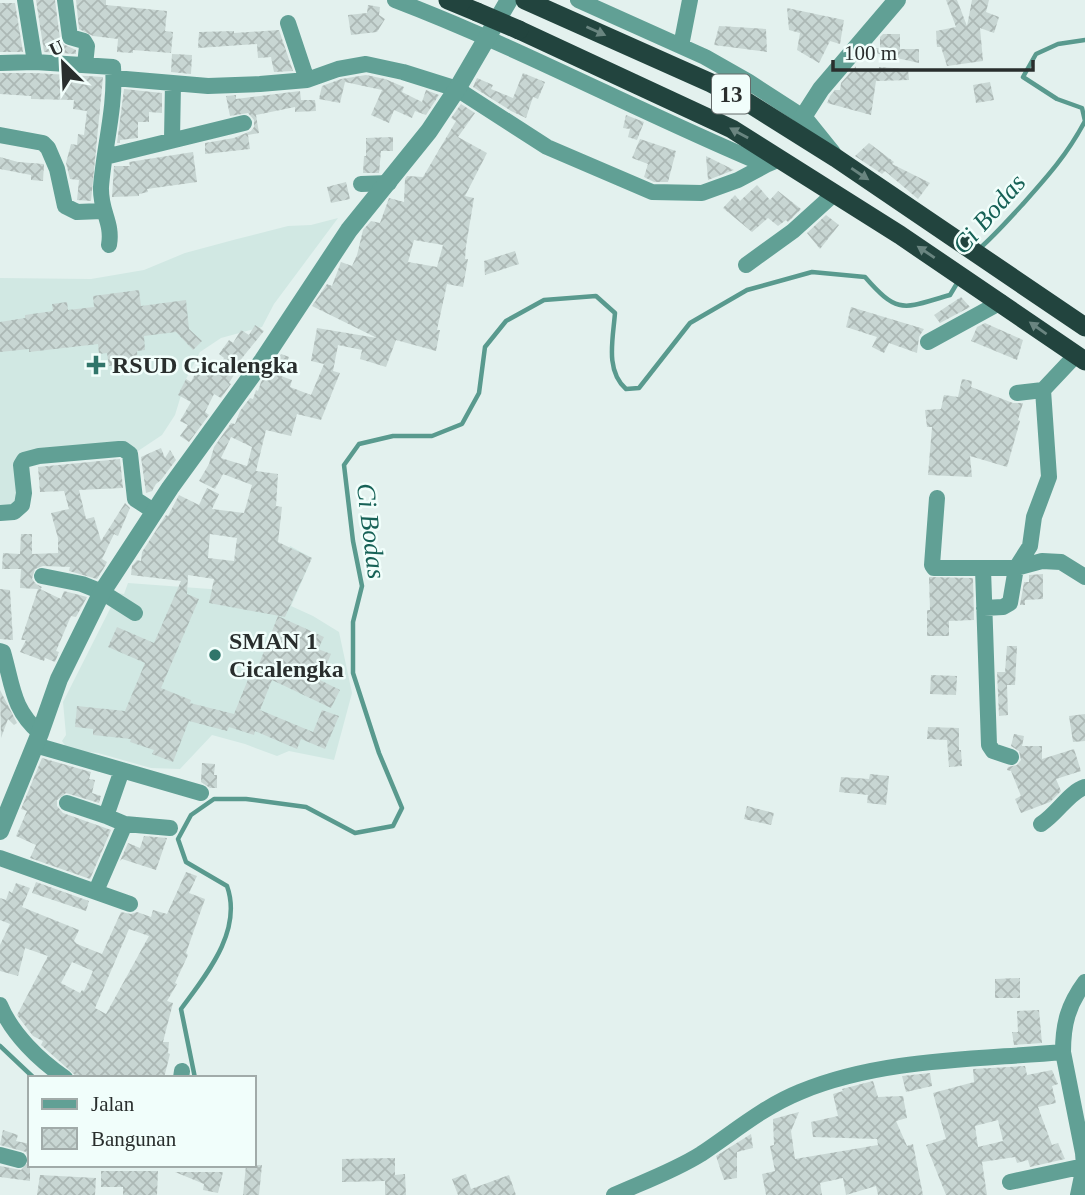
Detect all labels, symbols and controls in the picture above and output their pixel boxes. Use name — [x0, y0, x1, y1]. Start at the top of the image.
one-way arrow — [585, 26, 606, 37]
north arrow — [28, 28, 98, 98]
scale bar — [833, 28, 1032, 72]
text: U — [46, 35, 67, 60]
text: 100 m — [844, 41, 897, 65]
road number: 13 — [712, 74, 750, 114]
one-way arrow — [730, 127, 749, 139]
one-way arrow — [851, 167, 869, 181]
water label: Ci Bodas — [947, 168, 1031, 260]
one-way arrow — [916, 245, 935, 258]
one-way arrow — [1029, 321, 1047, 335]
place label: RSUD Cicalengka — [112, 352, 298, 378]
marker: RSUD Cicalengka — [86, 355, 106, 375]
water label: Ci Bodas — [351, 482, 391, 580]
place label: SMAN 1 Cicalengka — [229, 628, 344, 682]
marker: SMAN 1 Cicalengka — [207, 647, 223, 663]
legend — [28, 1076, 256, 1167]
text: Jalan — [91, 1092, 135, 1116]
text: Bangunan — [91, 1127, 177, 1151]

